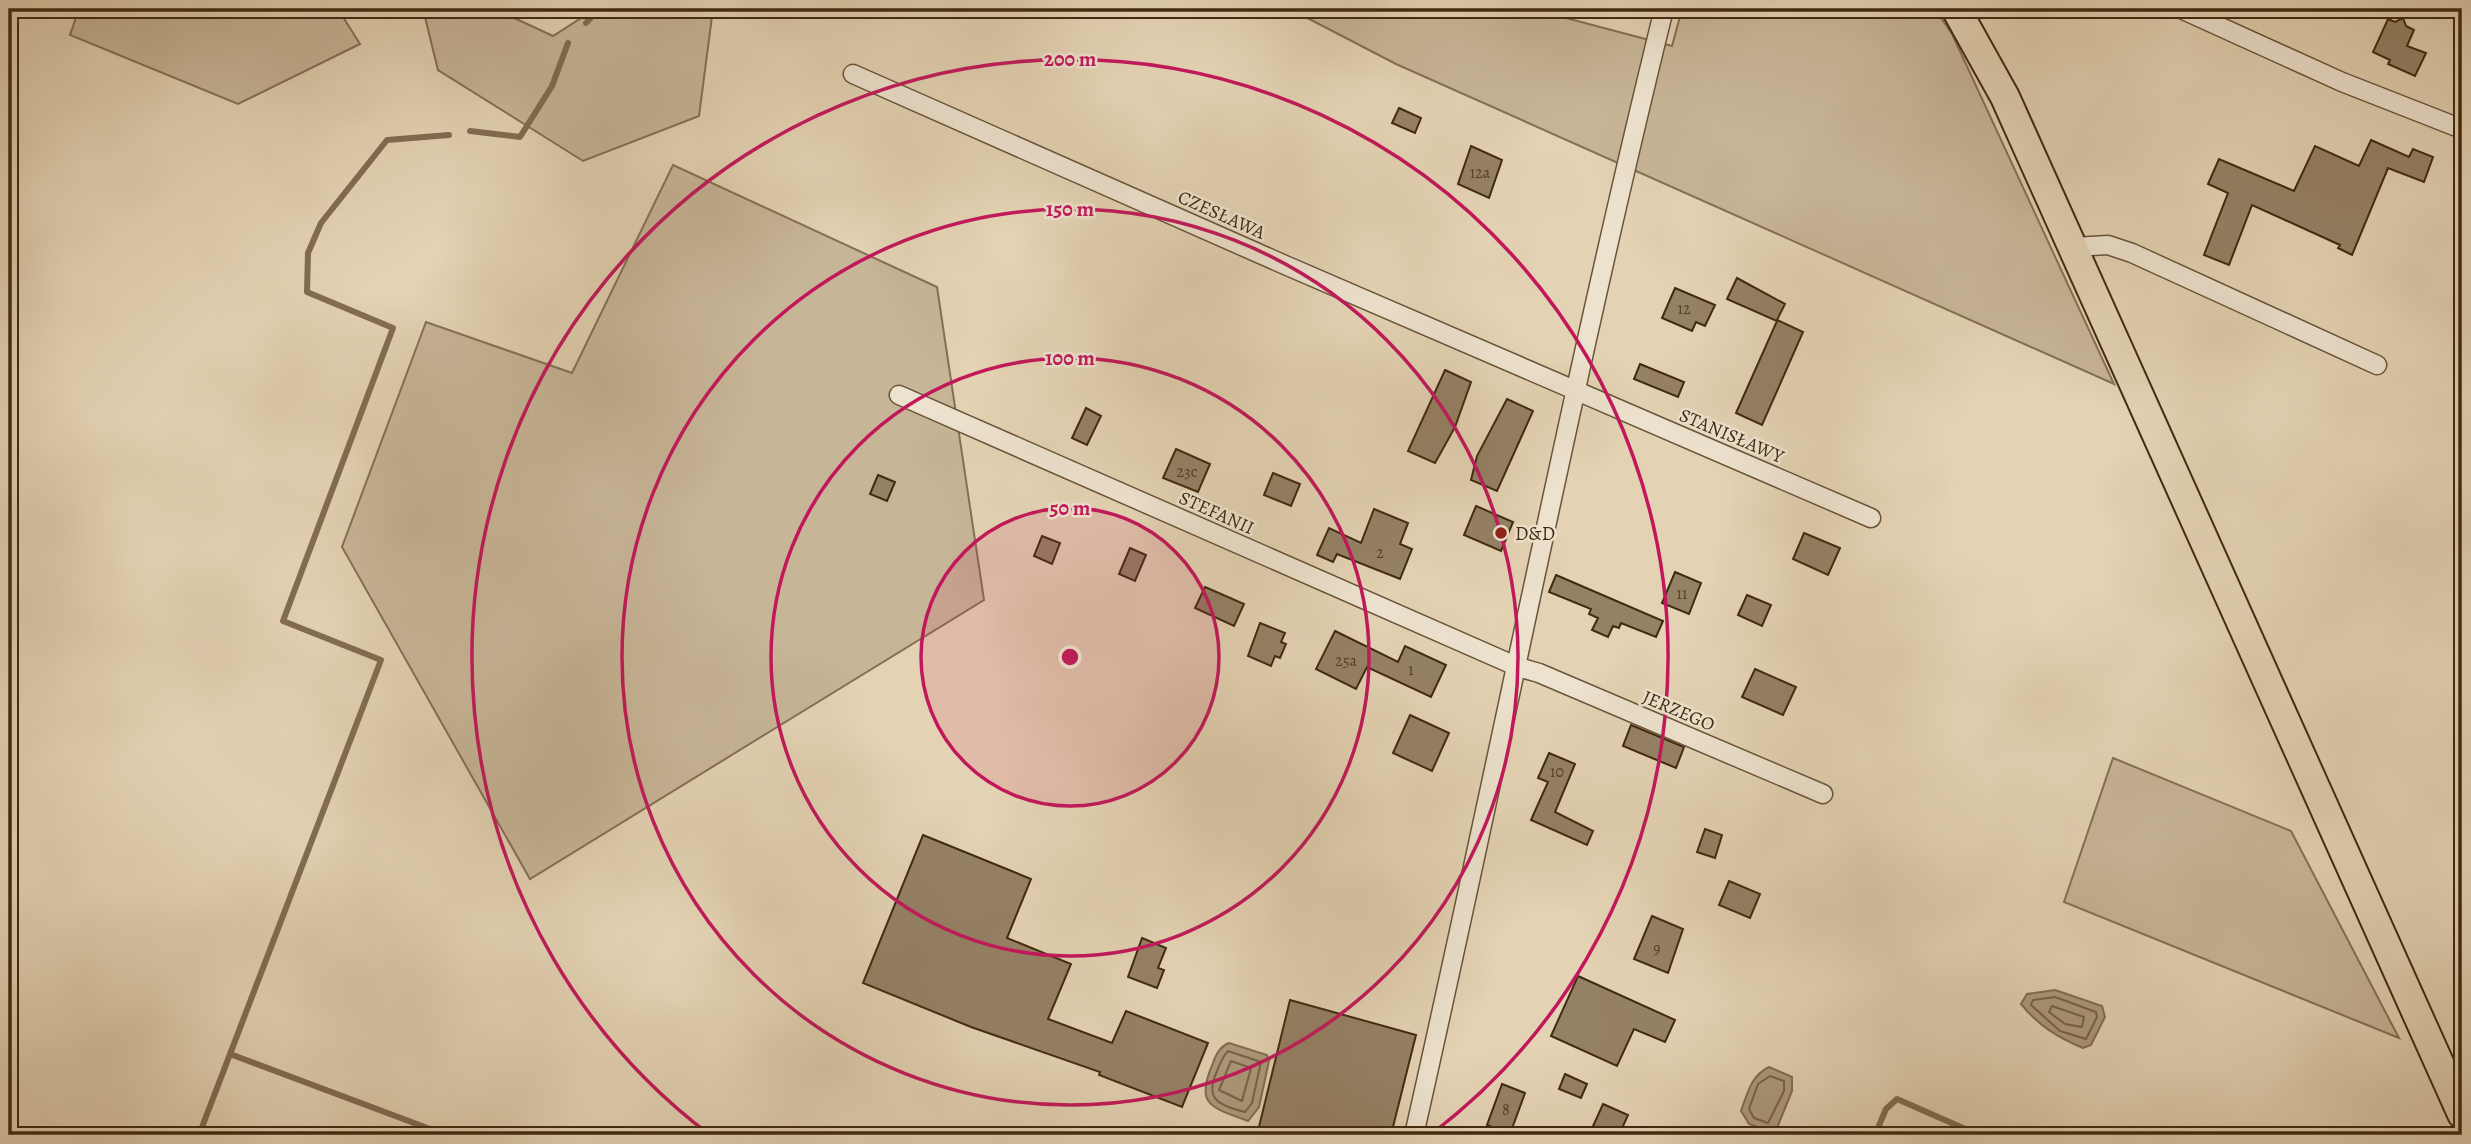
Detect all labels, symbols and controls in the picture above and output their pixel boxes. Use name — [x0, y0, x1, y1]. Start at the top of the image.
text: 200 m — [1044, 45, 1097, 73]
house number: 12a — [1470, 162, 1491, 184]
street label: CZESŁAWA — [1174, 184, 1270, 246]
text: 150 m — [1046, 195, 1095, 223]
house number: 12 — [1677, 298, 1691, 320]
text: 100 m — [1045, 344, 1095, 372]
street label: STANISŁAWY — [1675, 402, 1789, 470]
house number: 23c — [1176, 461, 1198, 483]
street label: STEFANII — [1175, 485, 1258, 541]
text: 50 m — [1050, 494, 1091, 522]
place label: D&D — [1515, 521, 1555, 547]
marker: D&D — [1493, 525, 1509, 541]
house number: 2 — [1376, 542, 1384, 564]
house number: 11 — [1677, 583, 1688, 605]
centre of rings — [1058, 645, 1082, 669]
house number: 25a — [1335, 650, 1358, 672]
house number: 1 — [1408, 659, 1414, 681]
street label: JERZEGO — [1638, 684, 1719, 738]
house number: 10 — [1550, 761, 1564, 783]
house number: 9 — [1653, 938, 1661, 960]
house number: 8 — [1502, 1099, 1510, 1121]

